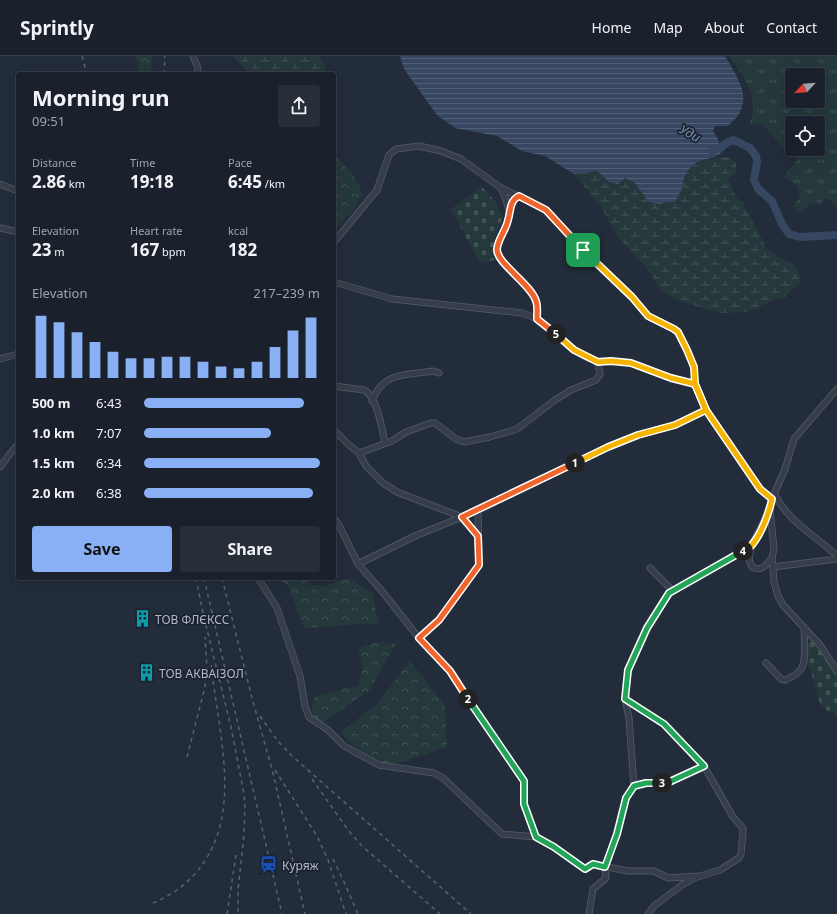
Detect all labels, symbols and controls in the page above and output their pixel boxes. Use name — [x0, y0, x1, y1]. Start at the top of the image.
text: Sprintly — [20, 15, 94, 41]
text: Home — [592, 18, 631, 37]
text: Map — [653, 18, 683, 37]
text: About — [705, 18, 744, 37]
text: Contact — [766, 18, 817, 37]
north arrow — [785, 68, 825, 108]
map controls — [785, 68, 825, 156]
text: Morning run — [32, 82, 170, 112]
button: share — [278, 85, 320, 127]
text: 09:51 — [32, 112, 65, 130]
button: locate — [785, 116, 825, 156]
water label: Уди — [676, 120, 704, 146]
text: Distance — [32, 155, 77, 170]
text: Time — [130, 155, 155, 170]
text: Pace — [228, 155, 252, 170]
text: 2.86 — [32, 170, 66, 193]
text: 19:18 — [130, 170, 174, 193]
text: 6:45 — [228, 170, 262, 193]
text: km — [66, 176, 85, 191]
text: /km — [262, 176, 285, 191]
text: Elevation — [32, 223, 79, 238]
text: Heart rate — [130, 223, 183, 238]
text: kcal — [228, 223, 248, 238]
pin — [566, 233, 600, 267]
text: 23 — [32, 238, 51, 261]
text: 167 — [130, 238, 159, 261]
text: 182 — [228, 238, 257, 261]
icon: arrive — [572, 239, 594, 261]
text: m — [51, 244, 65, 259]
text: bpm — [159, 244, 186, 259]
text: Elevation — [32, 284, 88, 302]
text: 217–239 m — [253, 284, 320, 302]
pin: 5 — [546, 324, 566, 344]
text: 5 — [553, 326, 559, 341]
text: 500 m — [32, 394, 70, 412]
text: 6:43 — [96, 394, 122, 412]
text: 1.0 km — [32, 424, 75, 442]
text: 7:07 — [96, 424, 122, 442]
pin: 1 — [565, 453, 585, 473]
text: 1.5 km — [32, 454, 75, 472]
text: 6:34 — [96, 454, 122, 472]
text: 1 — [572, 455, 578, 470]
text: 2.0 km — [32, 484, 75, 502]
text: 6:38 — [96, 484, 122, 502]
button: Save — [32, 526, 172, 572]
button: Share — [180, 526, 320, 572]
pin: 4 — [733, 541, 753, 561]
text: 4 — [740, 543, 746, 558]
building icon: ТОВ ФЛЄКСС — [132, 609, 152, 629]
place label: ТОВ ФЛЄКСС — [155, 611, 230, 628]
building icon: ТОВ АКВАІЗОЛ — [136, 663, 156, 683]
place label: ТОВ АКВАІЗОЛ — [159, 665, 244, 682]
pin: 2 — [458, 689, 478, 709]
text: 2 — [465, 691, 471, 706]
pin: 3 — [652, 773, 672, 793]
text: 3 — [659, 775, 665, 790]
station icon: Куряж — [259, 855, 279, 875]
place label: Куряж — [282, 857, 320, 874]

